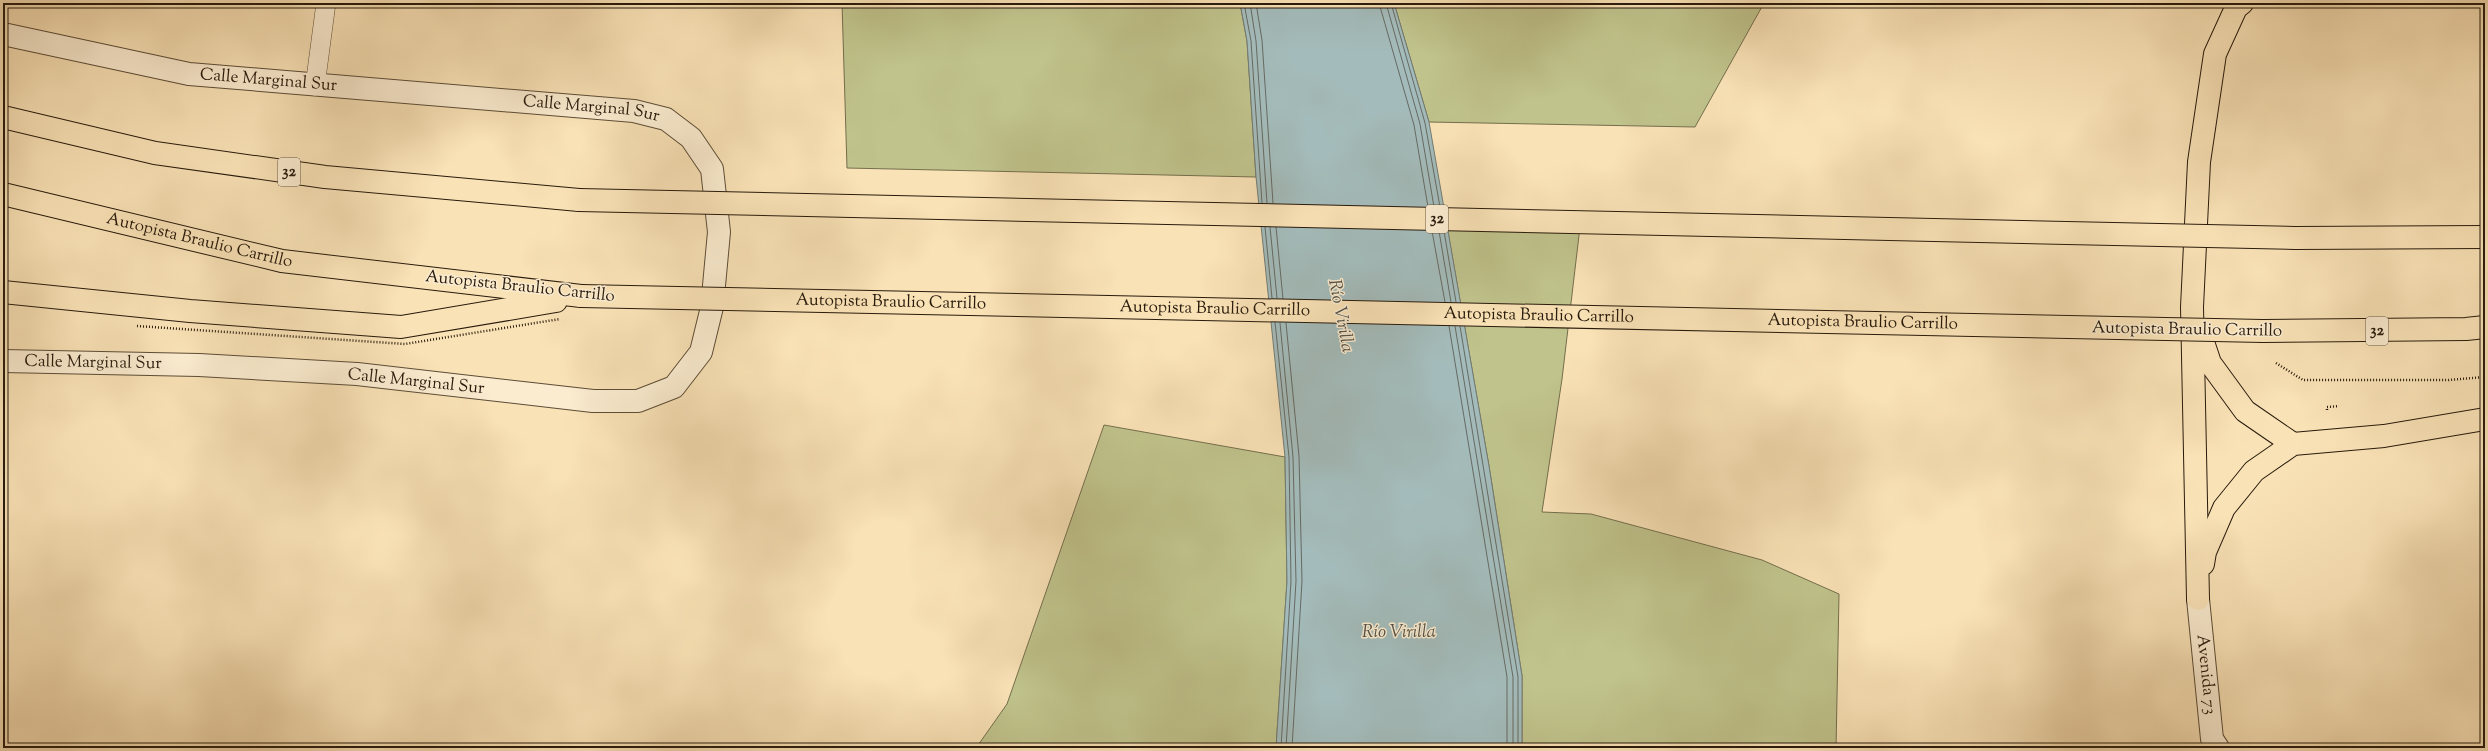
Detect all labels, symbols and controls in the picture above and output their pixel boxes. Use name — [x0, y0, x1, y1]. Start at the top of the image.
street label: Calle Marginal Sur — [199, 63, 339, 98]
street label: Calle Marginal Sur — [522, 90, 663, 129]
road number: 32 — [278, 158, 300, 186]
road number: 32 — [1426, 205, 1448, 233]
street label: Autopista Braulio Carrillo — [104, 207, 294, 274]
street label: Autopista Braulio Carrillo — [424, 265, 616, 309]
water label: Río Virilla — [1320, 277, 1360, 355]
street label: Autopista Braulio Carrillo — [795, 288, 986, 316]
street label: Autopista Braulio Carrillo — [1119, 295, 1310, 323]
street label: Autopista Braulio Carrillo — [1443, 302, 1634, 330]
street label: Autopista Braulio Carrillo — [1767, 309, 1958, 337]
street label: Autopista Braulio Carrillo — [2092, 316, 2282, 344]
road number: 32 — [2366, 317, 2388, 345]
street label: Calle Marginal Sur — [24, 350, 163, 376]
street label: Calle Marginal Sur — [346, 363, 486, 401]
water label: Río Virilla — [1362, 620, 1436, 646]
street label: Avenida 73 — [2190, 633, 2222, 716]

